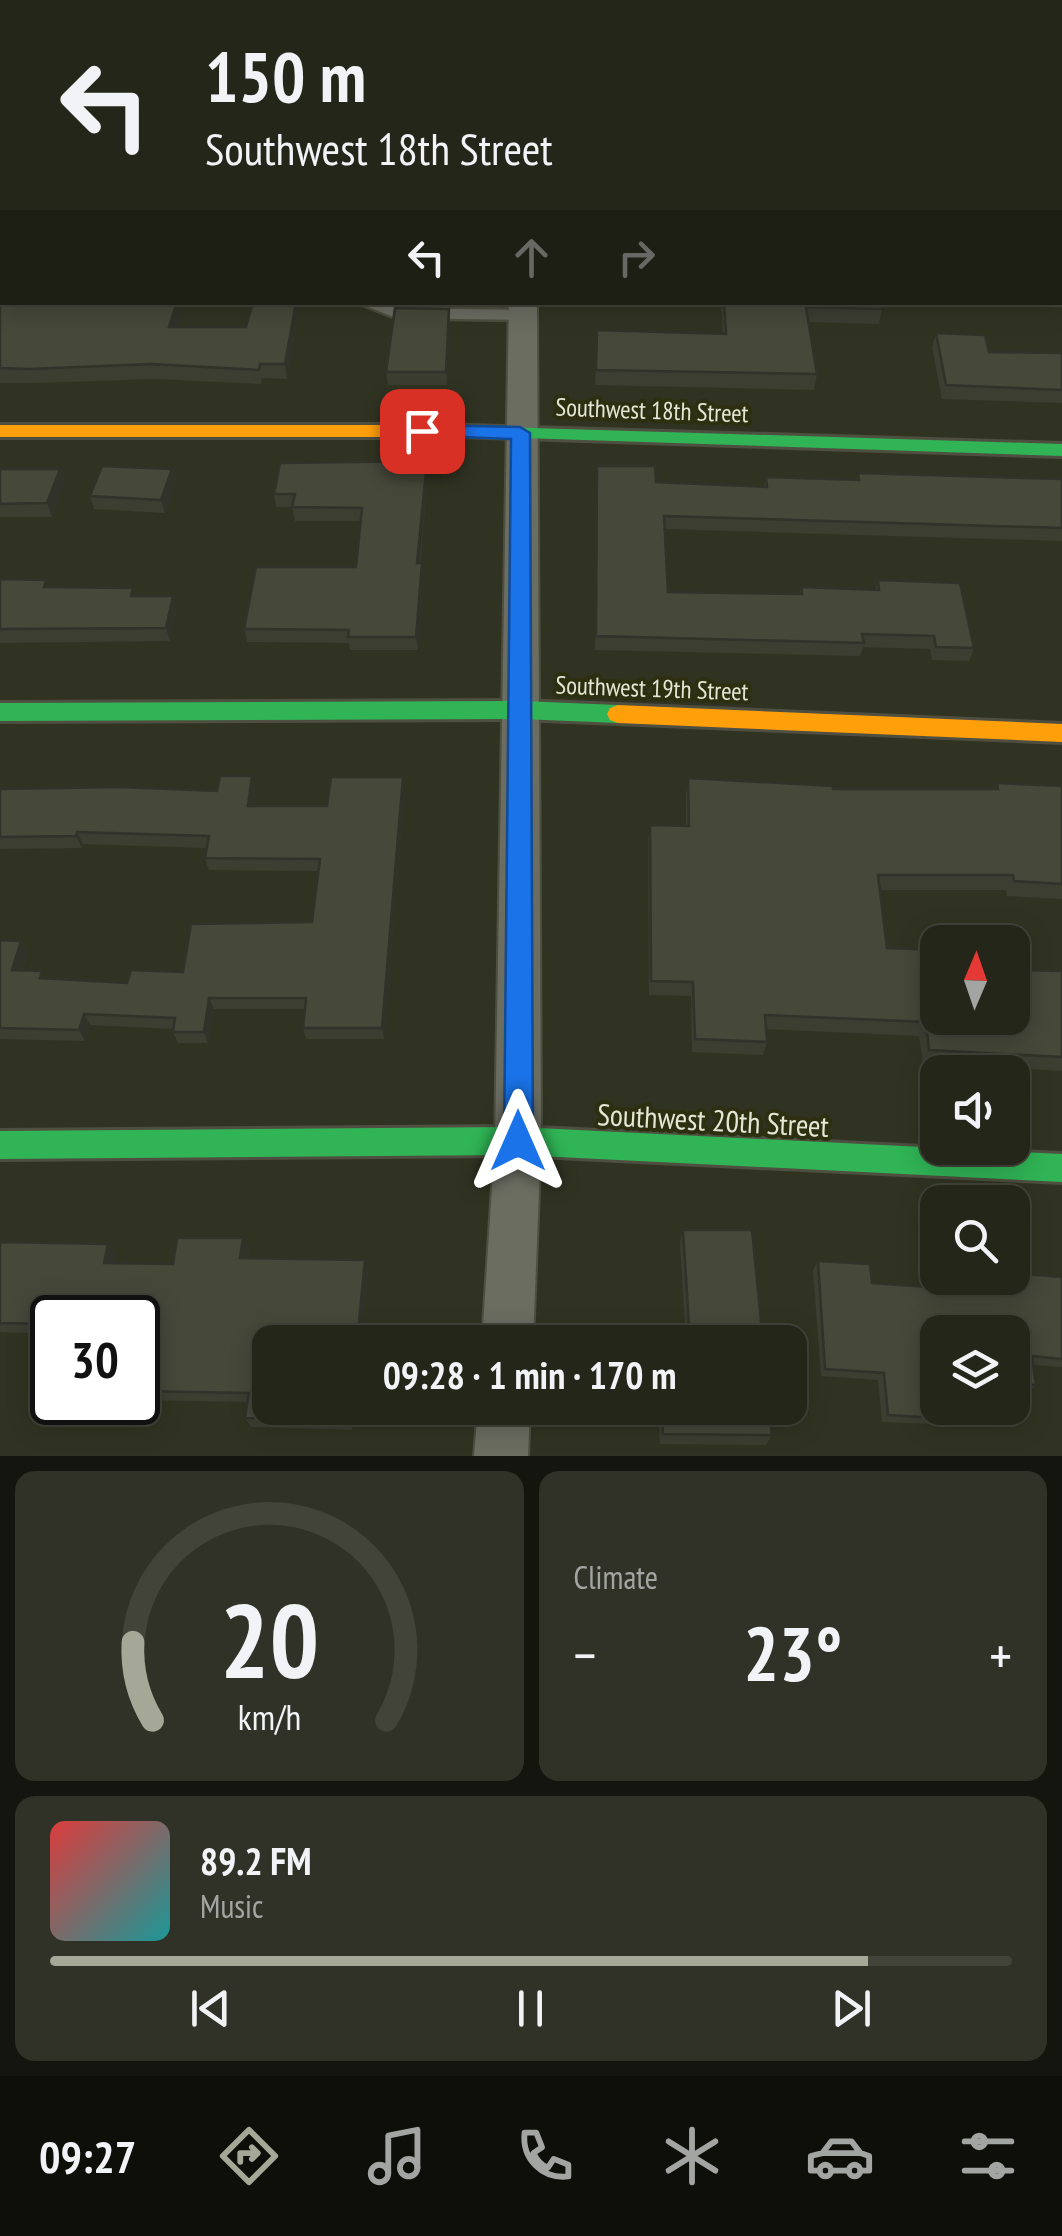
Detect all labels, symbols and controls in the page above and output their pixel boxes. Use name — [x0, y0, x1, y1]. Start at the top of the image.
text: 150 m — [205, 31, 366, 121]
icon: left — [40, 40, 170, 170]
text: Southwest 18th Street — [205, 119, 553, 177]
icon: left — [399, 230, 454, 285]
icon: ahead — [504, 230, 559, 285]
icon: right — [609, 230, 664, 285]
pin — [380, 389, 465, 474]
street label: Southwest 18th Street — [555, 391, 749, 429]
icon: arrive — [395, 404, 450, 459]
street label: Southwest 19th Street — [555, 669, 749, 707]
north arrow — [920, 925, 1030, 1035]
map controls — [920, 925, 1030, 1425]
button: sound — [920, 1055, 1030, 1165]
position arrow — [466, 1089, 570, 1193]
street label: Southwest 20th Street — [596, 1094, 831, 1145]
button: search — [920, 1185, 1030, 1295]
speed limit sign: 30 — [30, 1295, 160, 1425]
button: layers — [920, 1315, 1030, 1425]
text: 09:28 · 1 min · 170 m — [383, 1350, 676, 1399]
text: Climate — [574, 1556, 658, 1598]
text: 20 — [220, 1572, 319, 1707]
text: 23° — [743, 1605, 842, 1702]
text: − — [574, 1619, 596, 1690]
text: + — [989, 1619, 1012, 1690]
text: km/h — [238, 1694, 301, 1740]
text: 89.2 FM — [200, 1836, 312, 1885]
text: Music — [200, 1885, 263, 1927]
icon: previous — [183, 1981, 238, 2036]
icon: pause — [503, 1981, 558, 2036]
icon: next — [824, 1981, 879, 2036]
icon: directions — [214, 2121, 284, 2191]
icon: music — [362, 2121, 432, 2191]
icon: phone — [510, 2121, 580, 2191]
icon: climate — [657, 2121, 727, 2191]
icon: car — [805, 2121, 875, 2191]
icon: filters — [953, 2121, 1023, 2191]
text: 09:27 — [39, 2127, 136, 2185]

